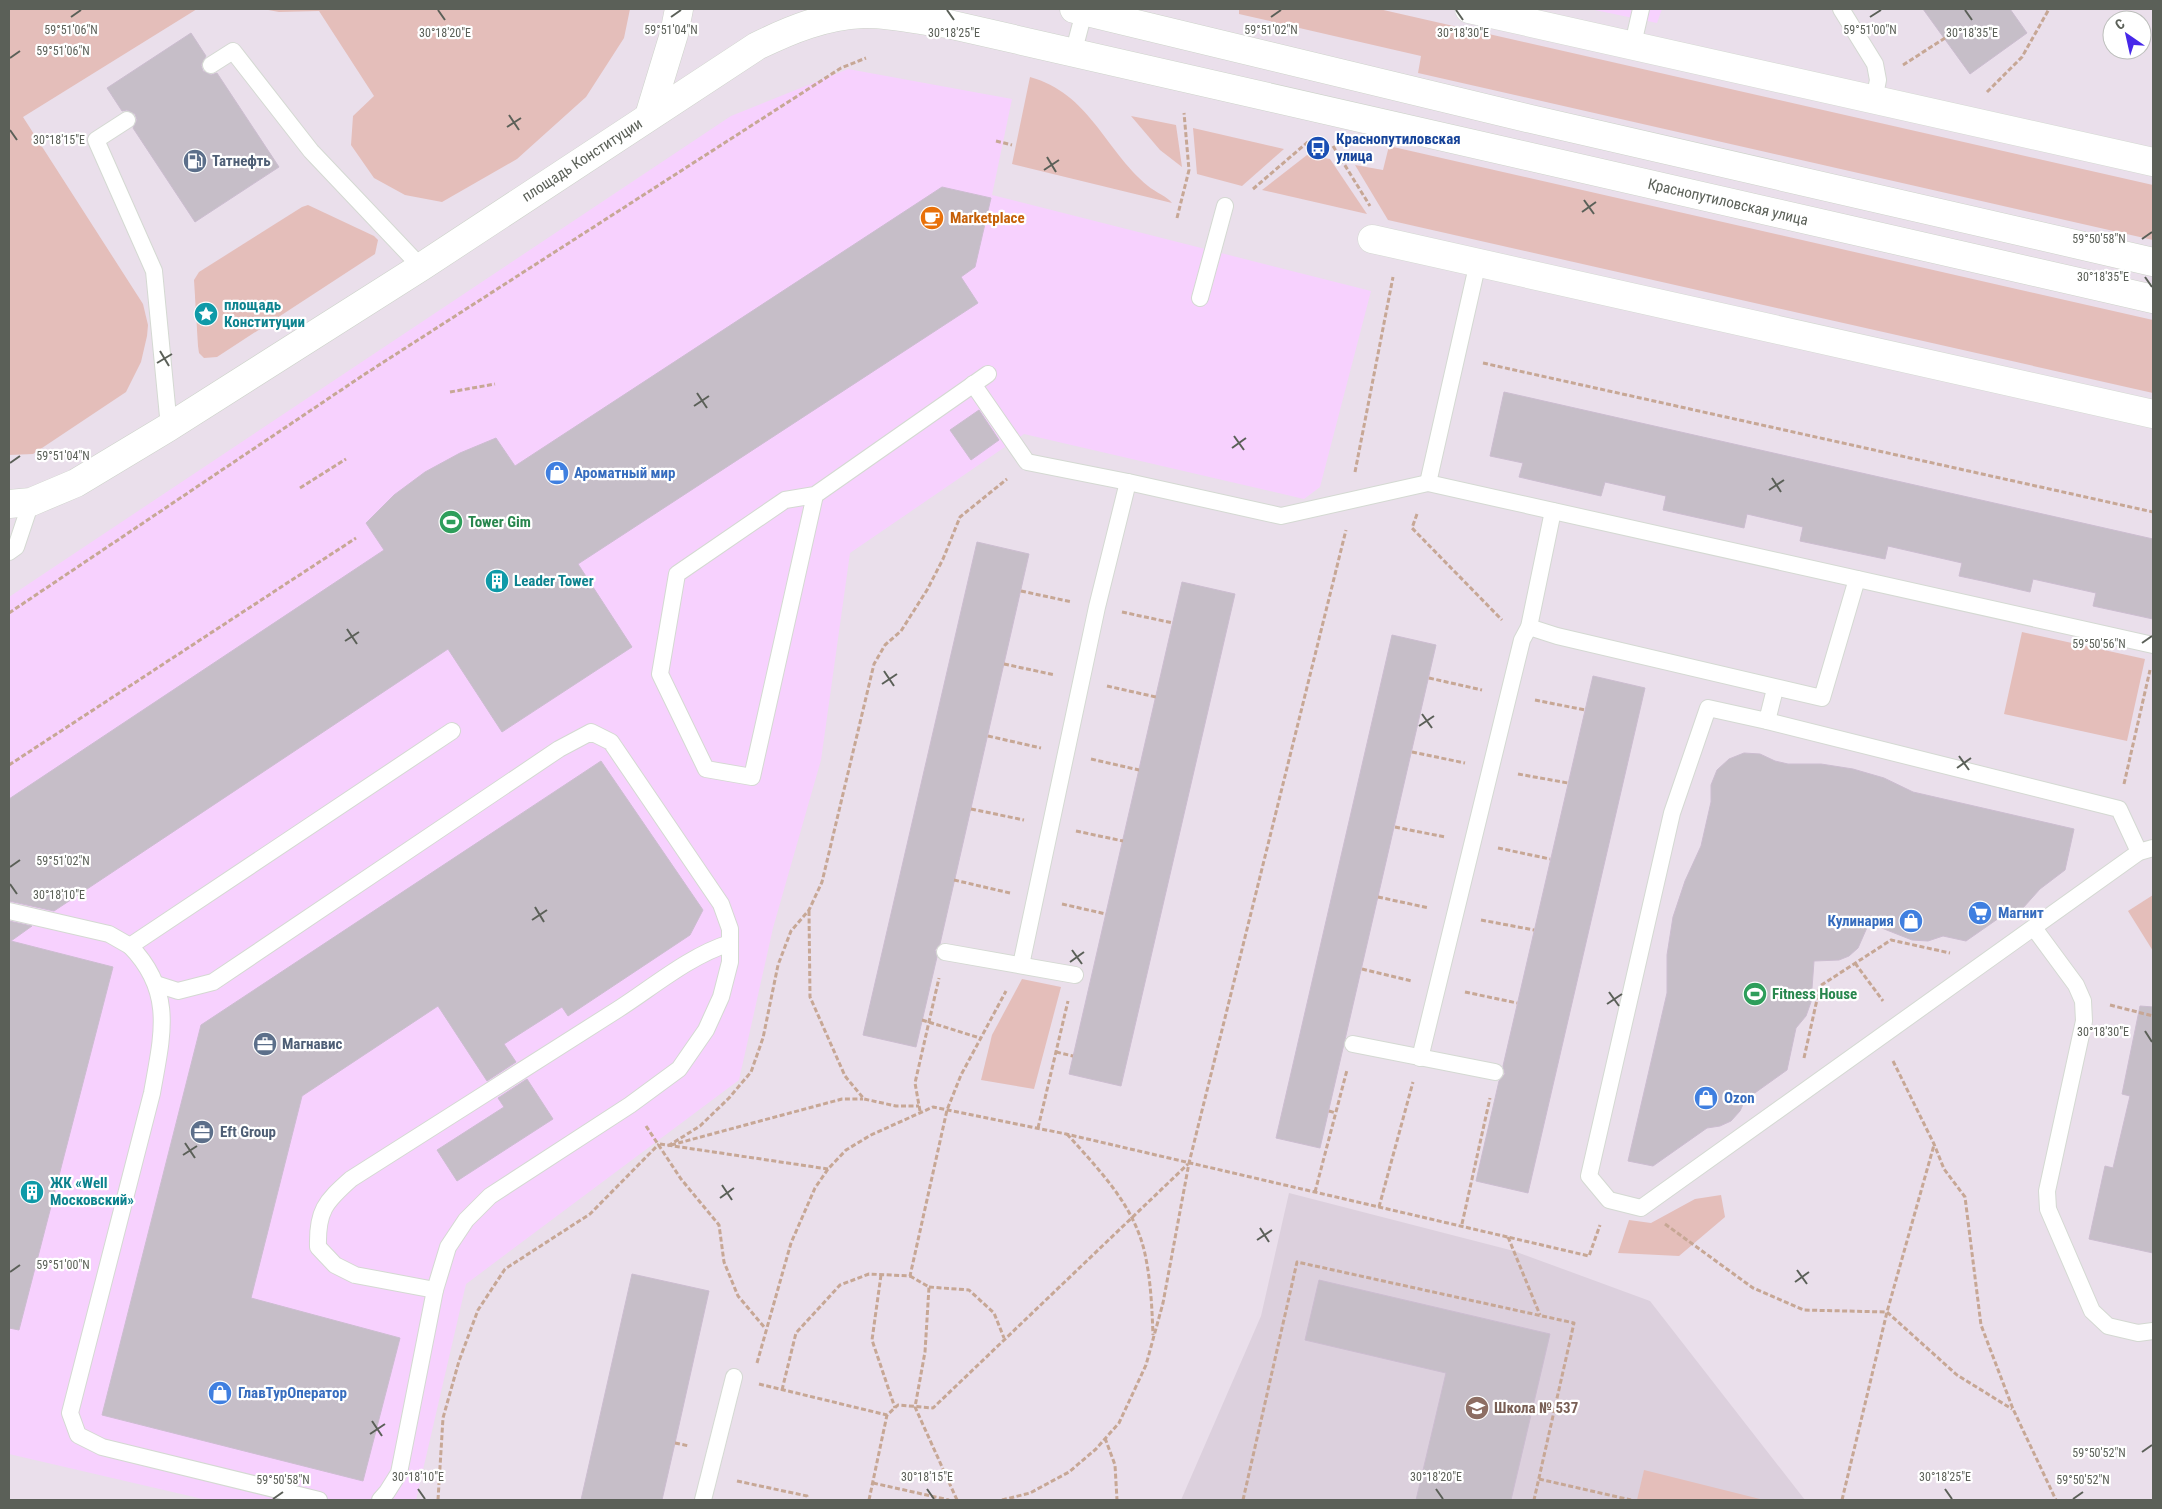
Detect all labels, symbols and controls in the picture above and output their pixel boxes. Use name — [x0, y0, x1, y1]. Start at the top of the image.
north arrow — [2102, 10, 2152, 60]
text: С — [2112, 15, 2128, 33]
text: 59°51'06"N — [44, 23, 98, 37]
text: 59°51'04"N — [644, 23, 698, 37]
text: 59°51'02"N — [1244, 23, 1298, 37]
text: 59°51'00"N — [1843, 23, 1897, 37]
text: 30°18'20"E — [419, 26, 471, 40]
text: 30°18'25"E — [928, 26, 980, 40]
text: 30°18'30"E — [1437, 26, 1489, 40]
text: 30°18'35"E — [1946, 26, 1998, 40]
text: 59°51'06"N — [36, 44, 90, 58]
street label: площадь Конституции — [519, 114, 645, 206]
place label: Краснопутиловская улица — [1336, 130, 1461, 165]
text: 30°18'15"E — [33, 133, 85, 147]
bus stop icon: Краснопутиловская улица — [1305, 135, 1331, 161]
fuel station icon: Татнефть — [182, 148, 208, 174]
place label: Татнефть — [212, 152, 271, 170]
street label: Краснопутиловская улица — [1646, 175, 1810, 229]
cafe icon: Marketplace — [919, 205, 945, 231]
place label: Marketplace — [950, 209, 1025, 227]
text: 59°50'58"N — [2072, 232, 2126, 246]
text: 30°18'35"E — [2077, 270, 2129, 284]
place label: площадь Конституции — [224, 296, 305, 331]
place icon: площадь Конституции — [193, 301, 219, 327]
text: 59°51'04"N — [36, 449, 90, 463]
shop icon: Ароматный мир — [544, 460, 570, 486]
place label: Ароматный мир — [574, 464, 676, 482]
sports icon: Tower Gim — [438, 509, 464, 535]
place label: Tower Gim — [468, 513, 531, 531]
building icon: Leader Tower — [484, 568, 510, 594]
place label: Leader Tower — [514, 572, 594, 590]
text: 59°50'56"N — [2072, 637, 2126, 651]
text: 59°51'02"N — [36, 854, 90, 868]
text: 30°18'10"E — [33, 888, 85, 902]
supermarket icon: Магнит — [1967, 900, 1993, 926]
place label: Магнит — [1998, 904, 2044, 922]
shop icon: Кулинария — [1898, 908, 1924, 934]
place label: Кулинария — [1828, 912, 1894, 930]
sports icon: Fitness House — [1742, 981, 1768, 1007]
place label: Fitness House — [1772, 985, 1857, 1003]
text: 30°18'30"E — [2077, 1025, 2129, 1039]
office icon: Магнавис — [252, 1031, 278, 1057]
place label: Магнавис — [282, 1035, 343, 1053]
shop icon: Ozon — [1693, 1085, 1719, 1111]
place label: Ozon — [1724, 1089, 1755, 1107]
office icon: Eft Group — [189, 1119, 215, 1145]
place label: Eft Group — [220, 1123, 276, 1141]
place label: ЖК «Well Московский» — [50, 1174, 134, 1209]
building icon: ЖК «Well Московский» — [19, 1179, 45, 1205]
text: 59°51'00"N — [36, 1258, 90, 1272]
shop icon: ГлавТурОператор — [207, 1380, 233, 1406]
place label: ГлавТурОператор — [238, 1384, 347, 1402]
school or university icon: Школа № 537 — [1464, 1395, 1490, 1421]
place label: Школа № 537 — [1494, 1399, 1578, 1417]
text: 59°50'52"N — [2072, 1446, 2126, 1460]
text: 30°18'10"E — [392, 1470, 444, 1484]
text: 30°18'15"E — [901, 1470, 953, 1484]
text: 30°18'20"E — [1410, 1470, 1462, 1484]
text: 30°18'25"E — [1919, 1470, 1971, 1484]
text: 59°50'58"N — [256, 1473, 310, 1487]
text: 59°50'52"N — [2056, 1473, 2110, 1487]

